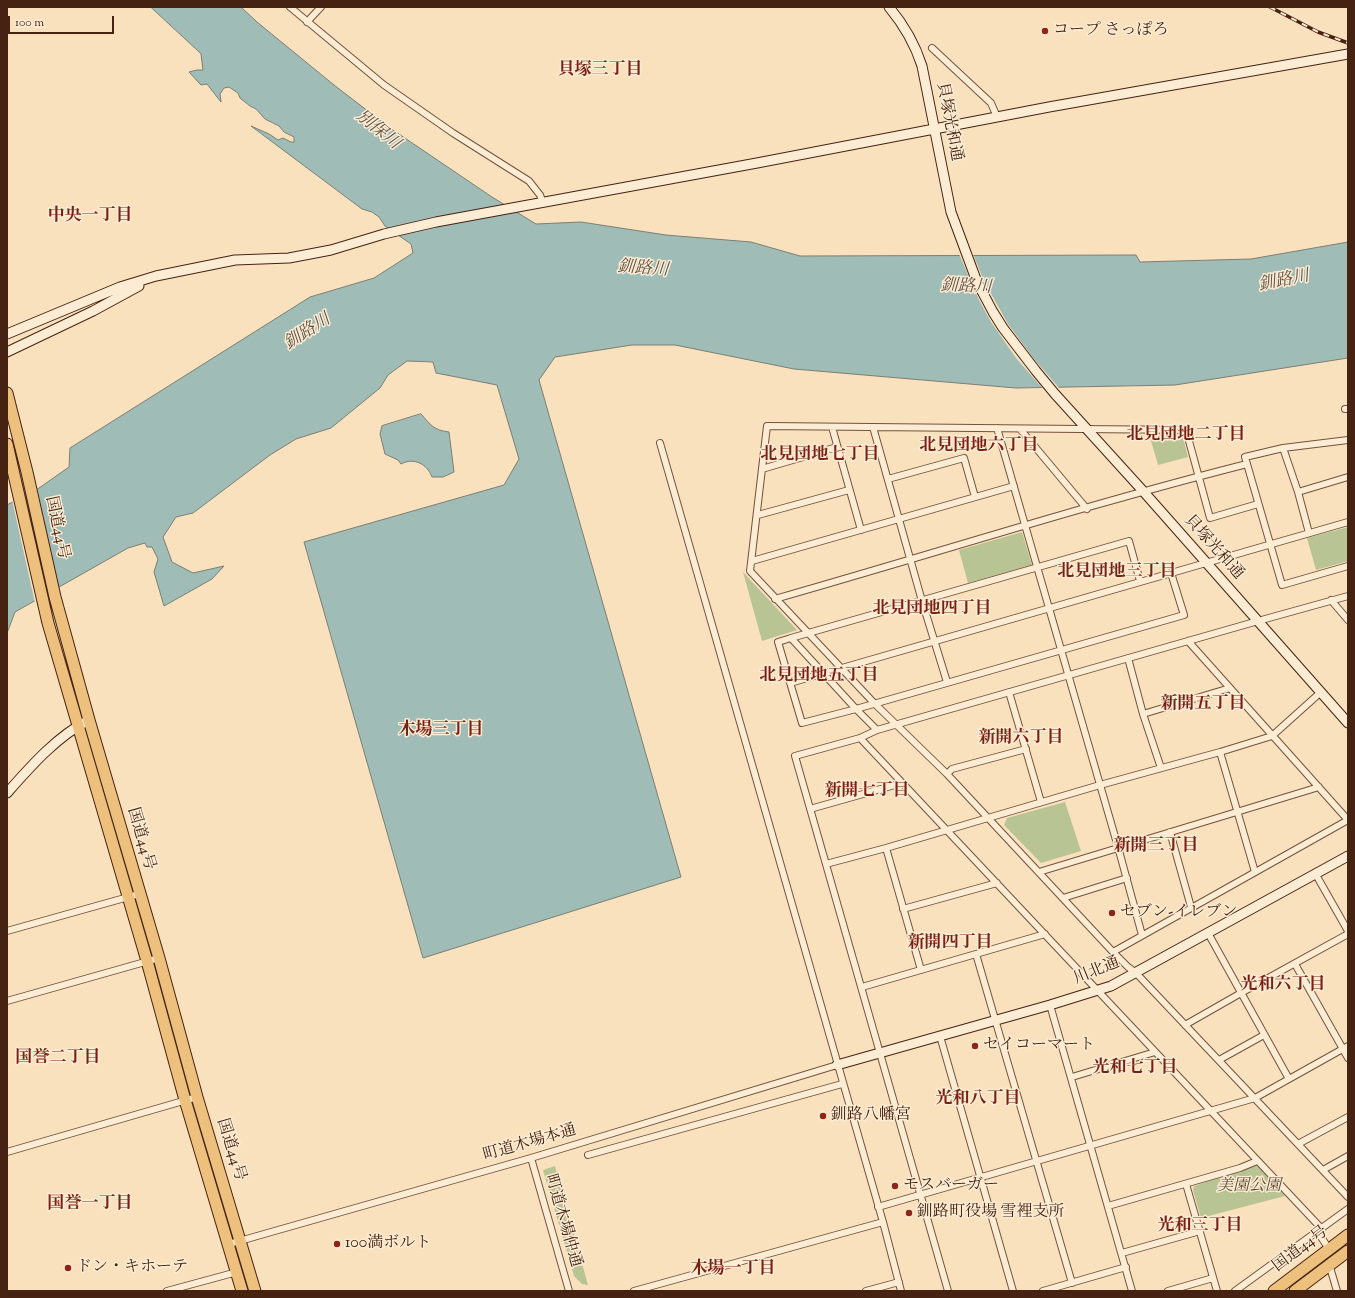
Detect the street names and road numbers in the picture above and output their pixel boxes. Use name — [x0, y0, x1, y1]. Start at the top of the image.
street label: 貝塚光和通 — [931, 81, 965, 163]
street label: 国道44号 — [40, 495, 72, 561]
street label: 貝塚光和通 — [1179, 512, 1247, 584]
street label: 国道44号 — [122, 806, 158, 872]
street label: 川北通 — [1071, 954, 1123, 990]
street label: 国道44号 — [211, 1117, 249, 1183]
street label: 町道木場本通 — [481, 1122, 579, 1166]
street label: 町道木場仲通 — [540, 1172, 584, 1270]
street label: 国道44号 — [1270, 1223, 1332, 1277]

